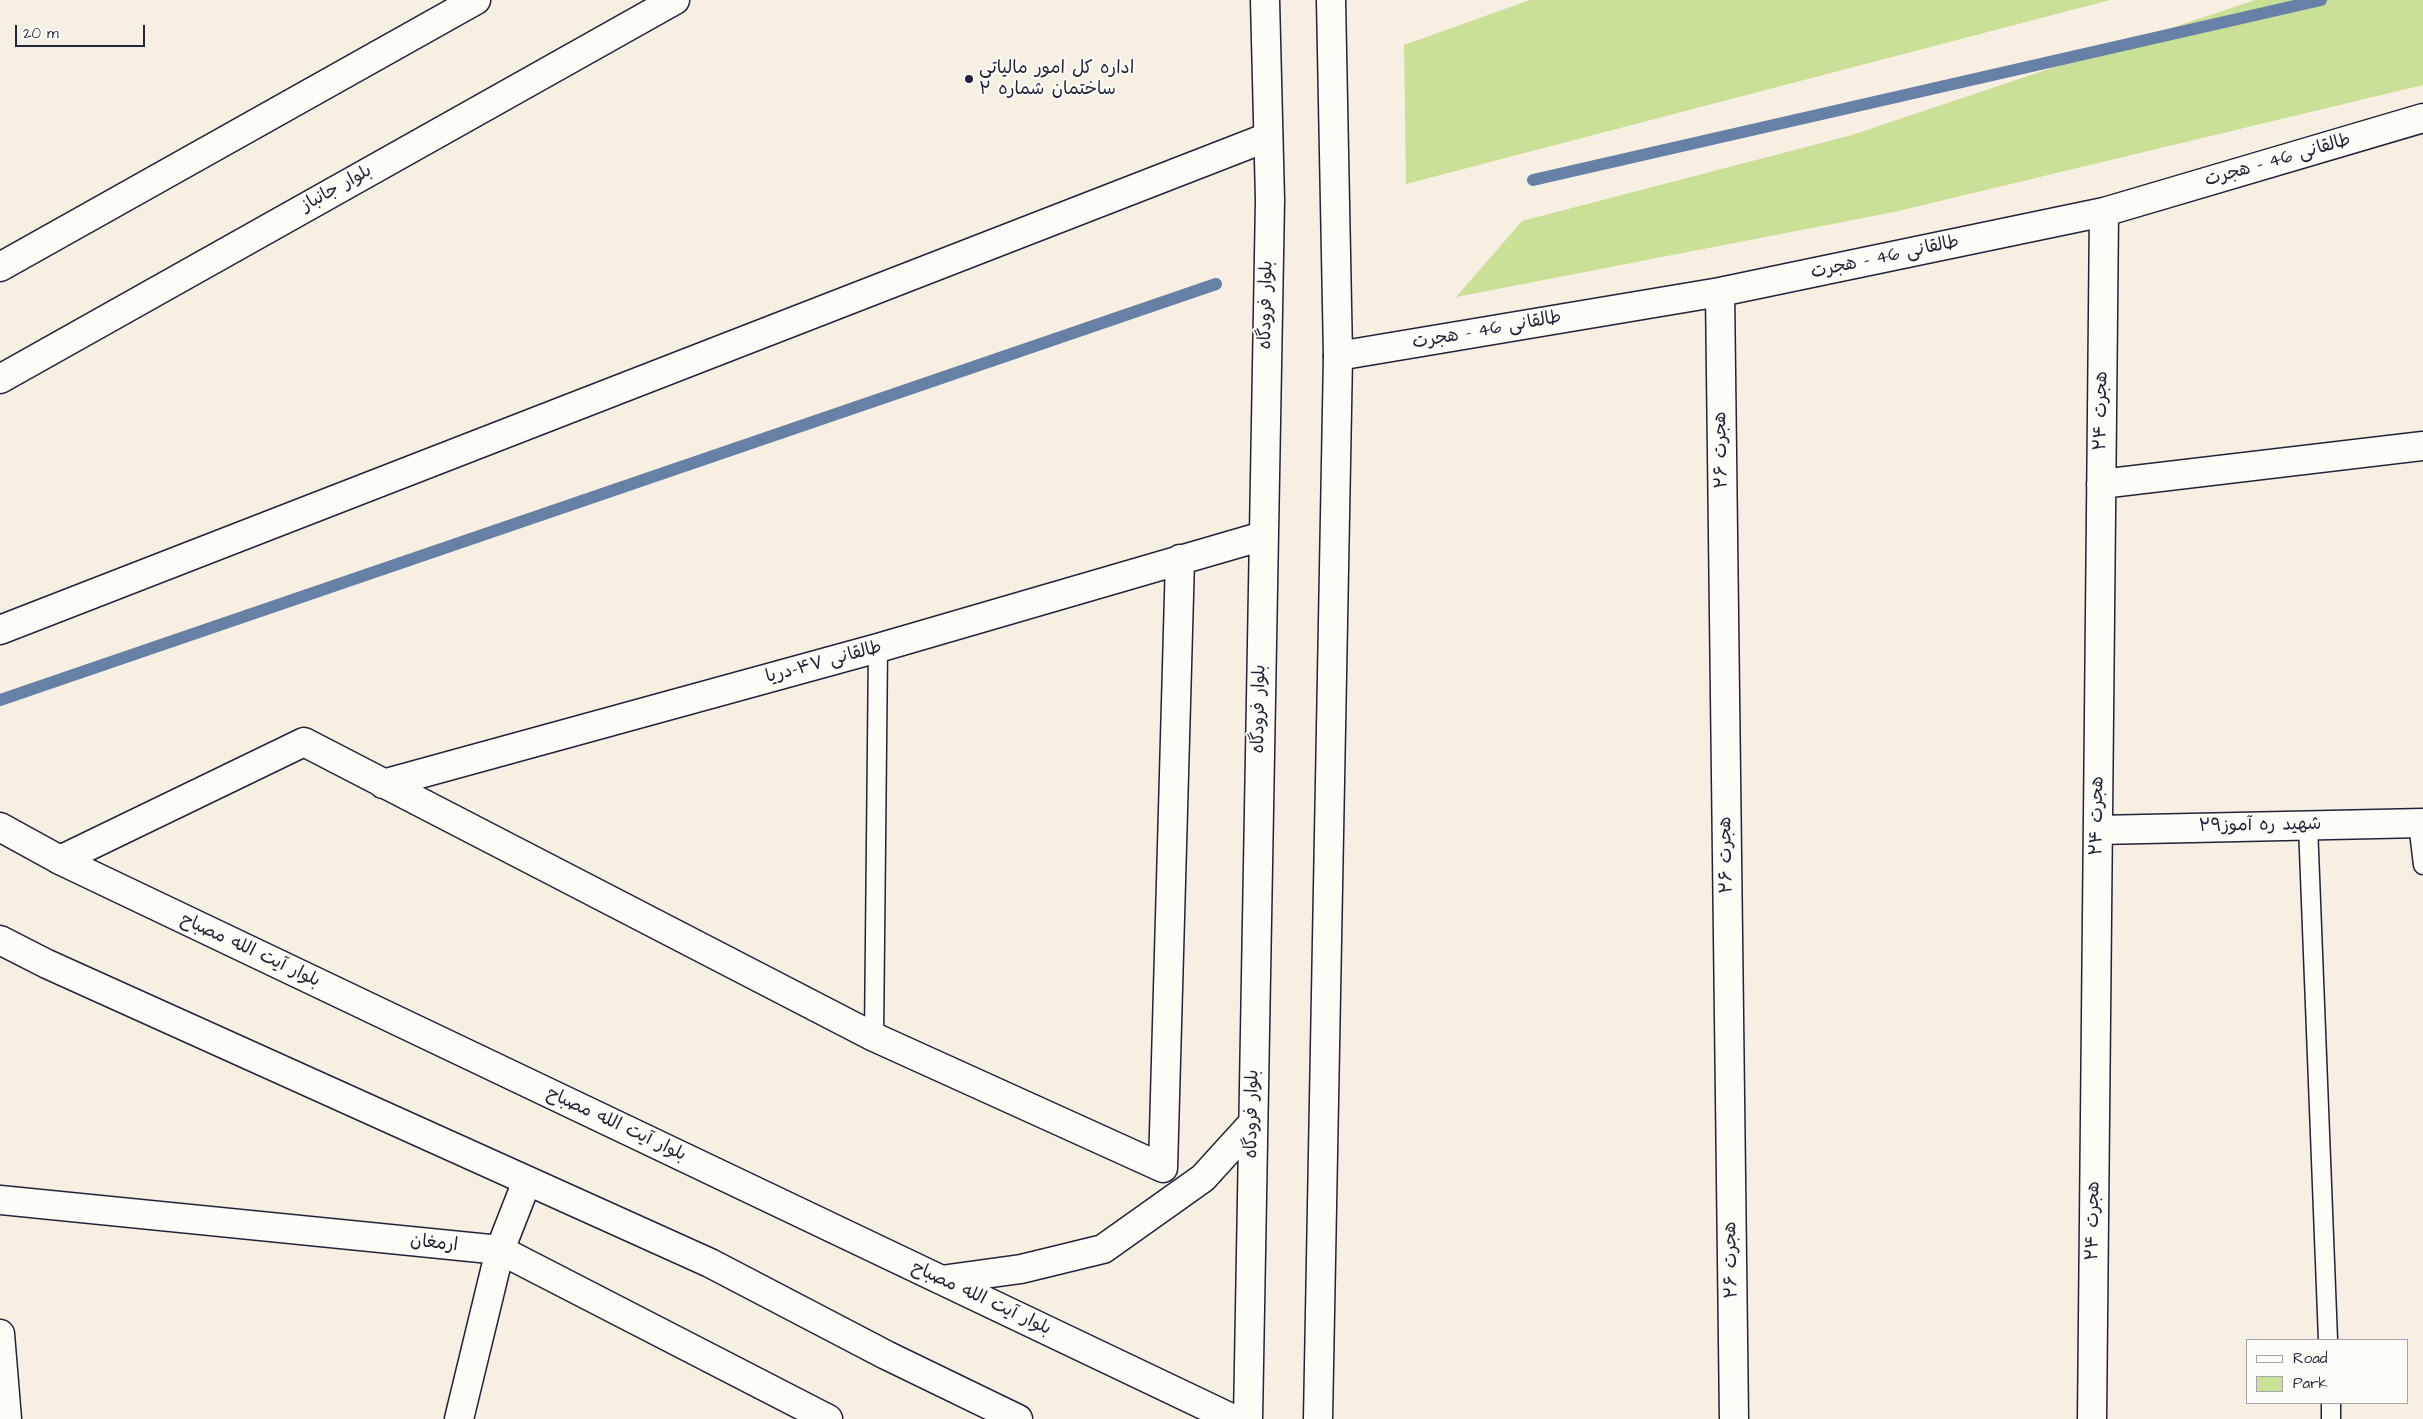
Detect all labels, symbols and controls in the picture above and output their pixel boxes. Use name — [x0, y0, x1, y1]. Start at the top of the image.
scale bar — [18, 15, 148, 47]
text: 20 m — [23, 23, 59, 44]
place label: اداره کل امور مالیاتی ساختمان شماره ۲ — [979, 58, 1134, 100]
marker: اداره کل امور مالیاتی ساختمان شماره ۲ — [963, 73, 975, 85]
street label: طالقانی 46 - هجرت — [2202, 130, 2354, 192]
street label: بلوار جانباز — [298, 161, 376, 217]
street label: طالقانی 46 - هجرت — [1809, 232, 1961, 284]
street label: بلوار فرودگاه — [1255, 260, 1279, 350]
street label: طالقانی 46 - هجرت — [1411, 307, 1563, 355]
street label: هجرت ۲۴ — [2091, 371, 2113, 451]
street label: هجرت ۲۶ — [1711, 411, 1733, 489]
street label: طالقانی ۴۷-دریا — [764, 637, 884, 689]
street label: بلوار فرودگاه — [1248, 664, 1272, 754]
street label: هجرت ۲۴ — [2087, 776, 2109, 856]
street label: شهید ره آموز۲۹ — [2198, 814, 2322, 838]
street label: هجرت ۲۶ — [1716, 816, 1738, 894]
street label: بلوار آیت الله مصباح — [177, 909, 323, 993]
street label: بلوار فرودگاه — [1241, 1069, 1265, 1159]
street label: بلوار آیت الله مصباح — [543, 1083, 689, 1167]
street label: هجرت ۲۴ — [2083, 1181, 2105, 1261]
street label: هجرت ۲۶ — [1721, 1221, 1743, 1299]
street label: ارمغان — [409, 1231, 459, 1257]
street label: بلوار آیت الله مصباح — [908, 1257, 1054, 1341]
legend — [2246, 1339, 2408, 1404]
text: Road — [2293, 1348, 2327, 1369]
text: Park — [2293, 1373, 2328, 1394]

